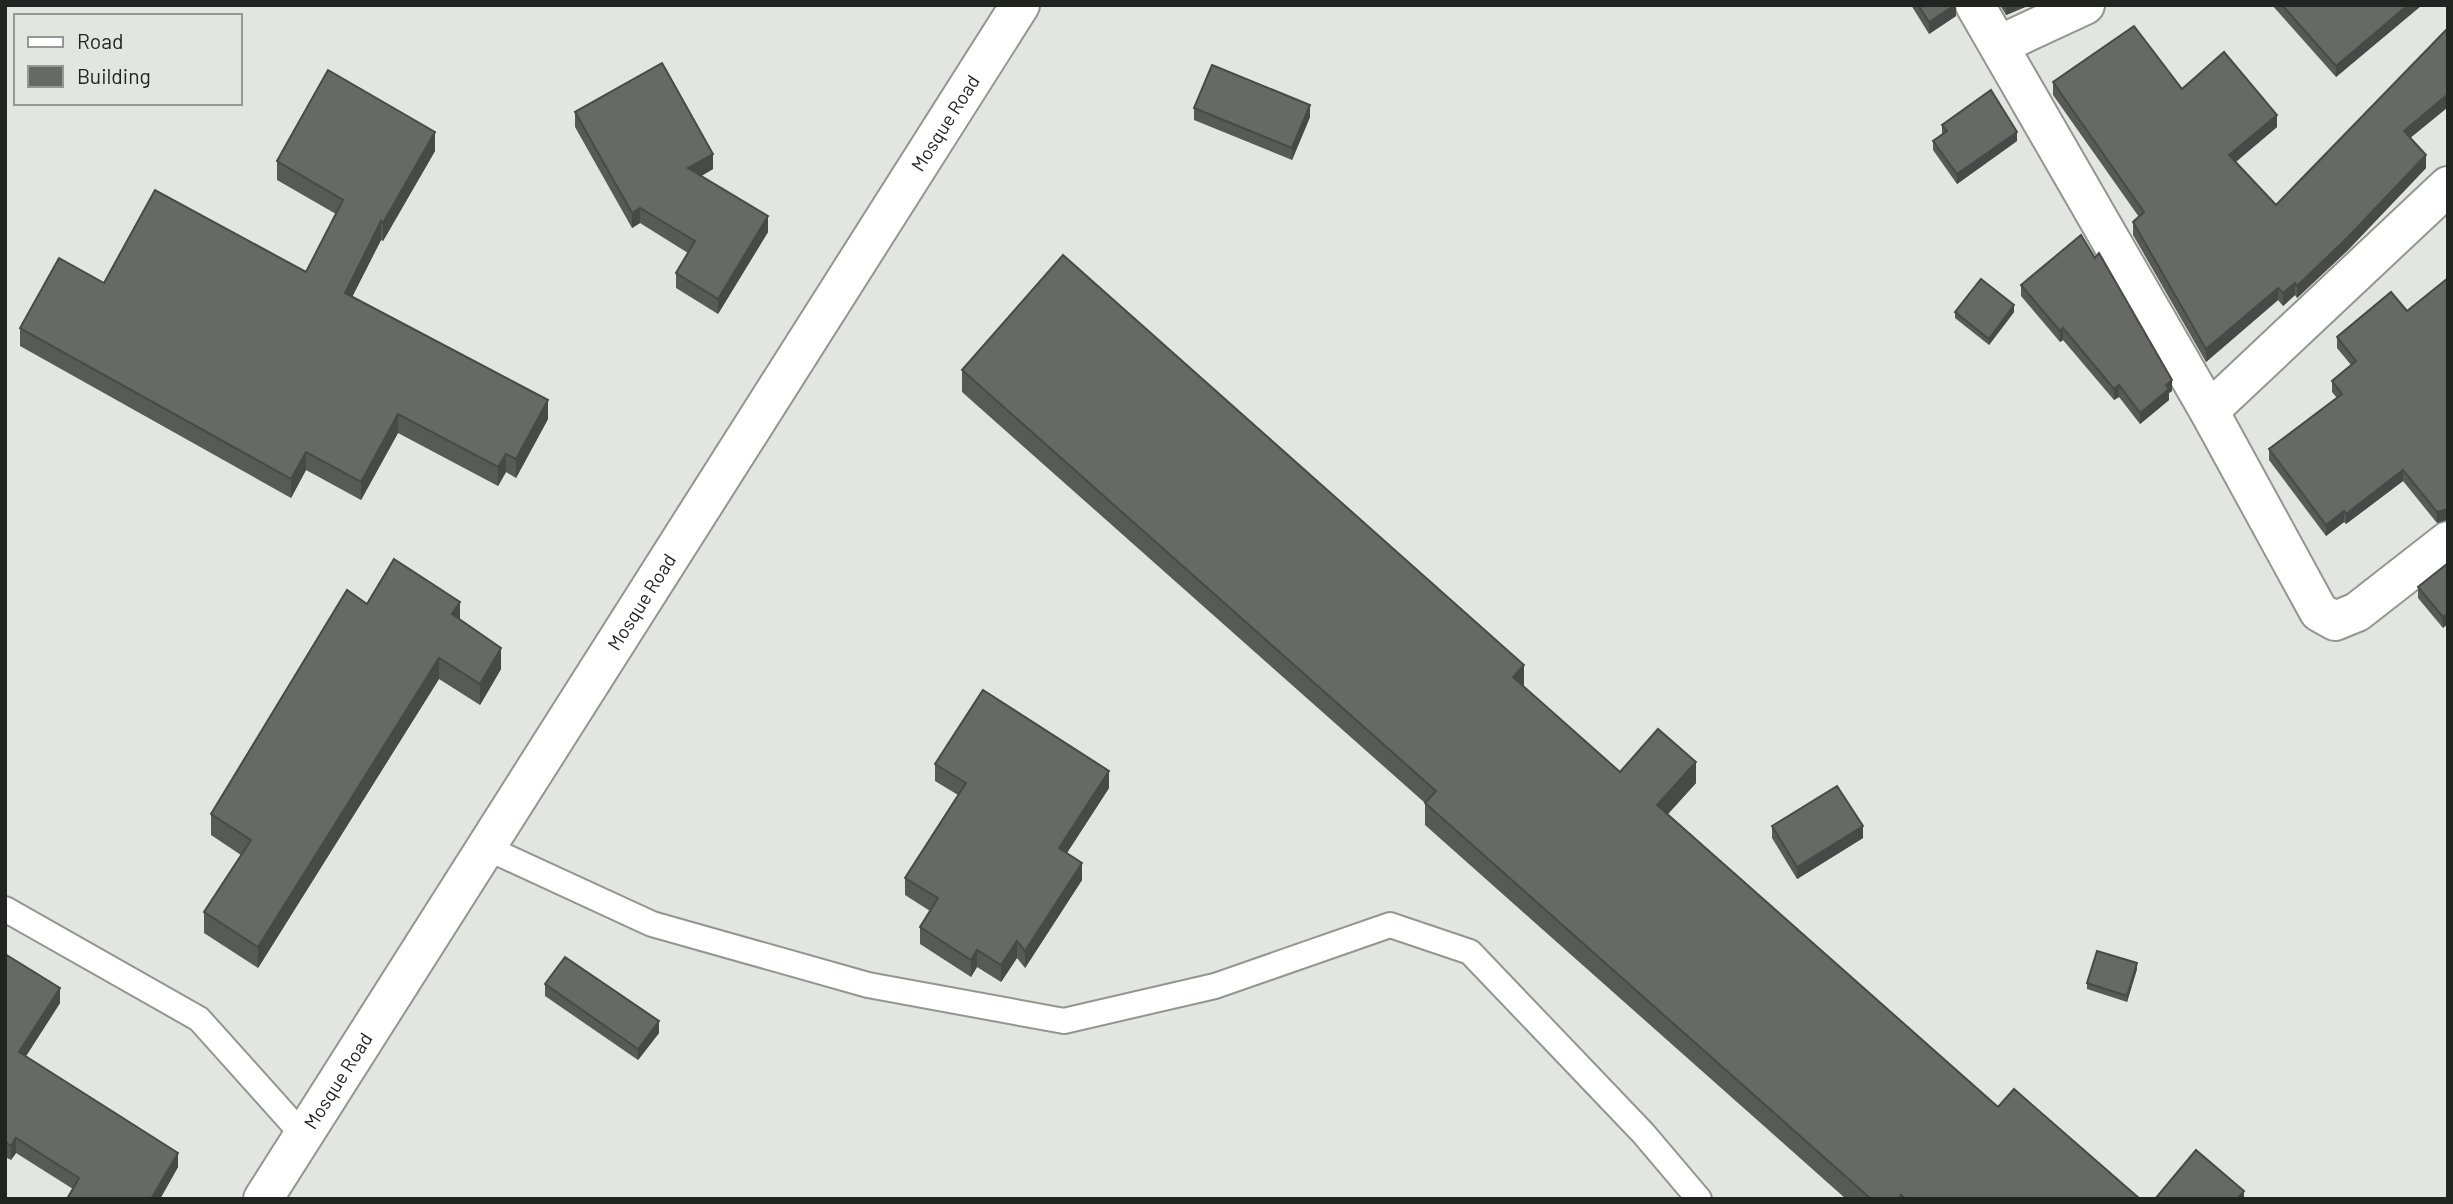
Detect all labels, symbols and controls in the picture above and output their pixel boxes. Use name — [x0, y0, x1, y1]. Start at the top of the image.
legend — [14, 14, 242, 105]
text: Road — [77, 28, 123, 53]
text: Building — [77, 63, 151, 88]
street label: Mosque Road — [906, 70, 984, 175]
street label: Mosque Road — [602, 549, 680, 654]
street label: Mosque Road — [298, 1028, 377, 1133]

